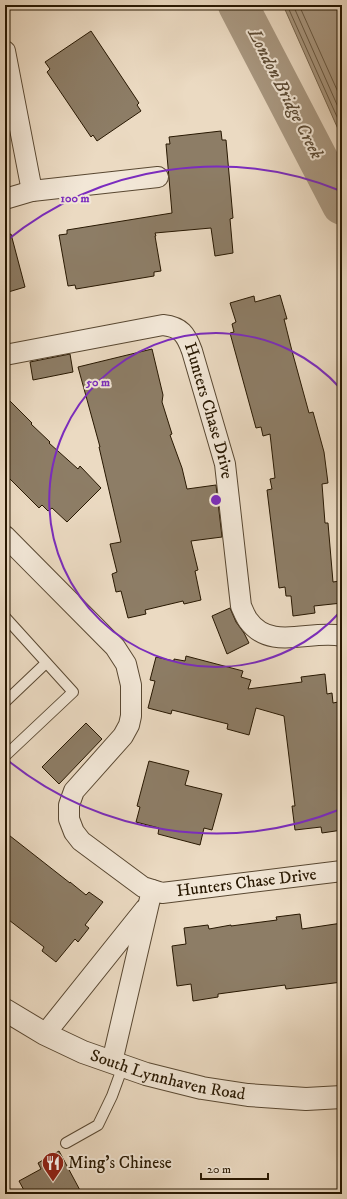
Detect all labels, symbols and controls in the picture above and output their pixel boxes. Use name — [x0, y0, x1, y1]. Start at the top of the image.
water label: London Bridge Creek — [242, 24, 328, 163]
text: 100 m — [61, 191, 89, 206]
street label: Hunters Chase Drive — [179, 339, 238, 480]
text: 50 m — [85, 375, 110, 390]
centre of rings — [209, 493, 223, 507]
street label: Hunters Chase Drive — [175, 863, 318, 902]
street label: South Lynnhaven Road — [87, 1044, 247, 1106]
restaurant icon: Ming's Chinese — [40, 1150, 66, 1183]
place label: Ming's Chinese — [68, 1152, 172, 1174]
scale bar — [201, 1155, 268, 1181]
text: 20 m — [207, 1162, 231, 1177]

